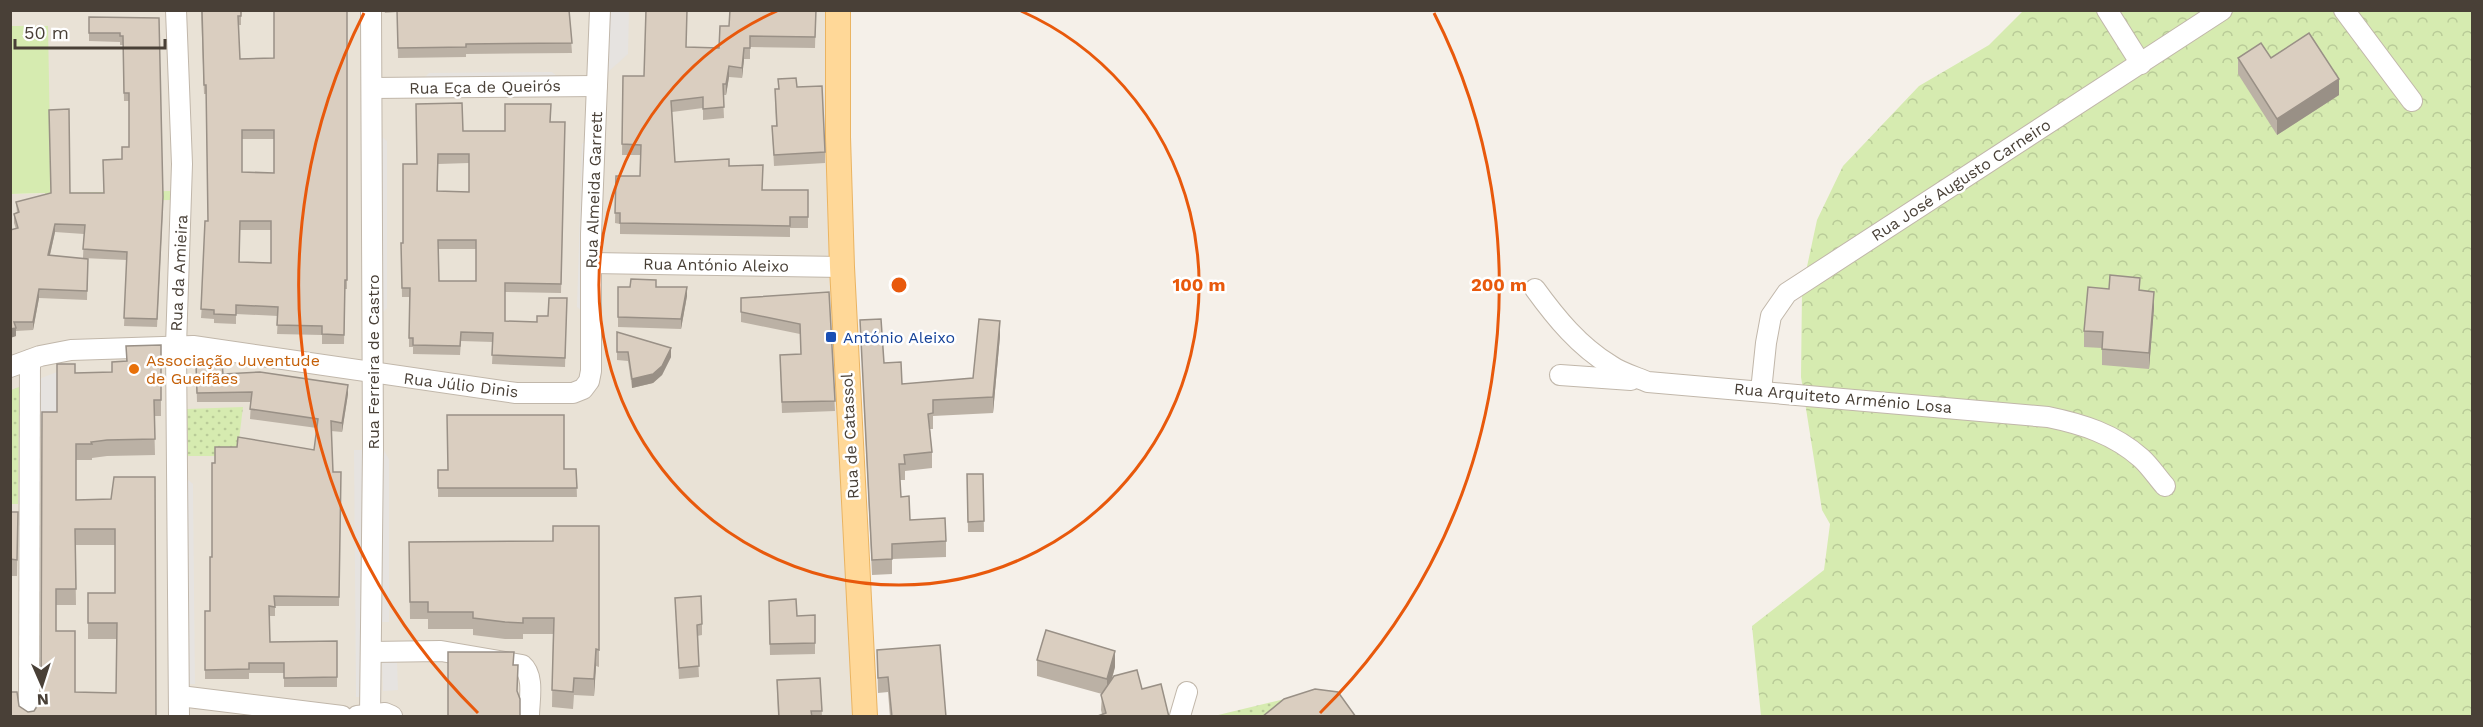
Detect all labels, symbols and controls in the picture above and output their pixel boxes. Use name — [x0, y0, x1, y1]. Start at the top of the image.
scale bar — [15, 12, 165, 50]
text: 50 m — [24, 22, 69, 43]
street label: Rua Eça de Queirós — [409, 76, 561, 98]
street label: Rua Almeida Garrett — [582, 111, 606, 269]
street label: Rua José Augusto Carneiro — [1868, 115, 2054, 245]
street label: Rua da Amieira — [166, 214, 192, 332]
street label: Rua António Aleixo — [643, 254, 789, 276]
street label: Rua Ferreira de Castro — [364, 274, 383, 450]
text: 100 m — [1172, 274, 1226, 295]
text: 200 m — [1471, 274, 1527, 295]
centre of rings — [889, 275, 909, 295]
place label: António Aleixo — [843, 328, 955, 347]
marker: António Aleixo — [824, 330, 838, 344]
place label: Associação Juventude de Gueifães — [146, 351, 320, 388]
marker: Associação Juventude de Gueifães — [127, 362, 141, 376]
street label: Rua Júlio Dinis — [403, 369, 519, 401]
street label: Rua de Catassol — [837, 372, 863, 499]
street label: Rua Arquiteto Arménio Losa — [1733, 379, 1953, 417]
north arrow — [12, 655, 72, 715]
text: N — [36, 690, 49, 709]

